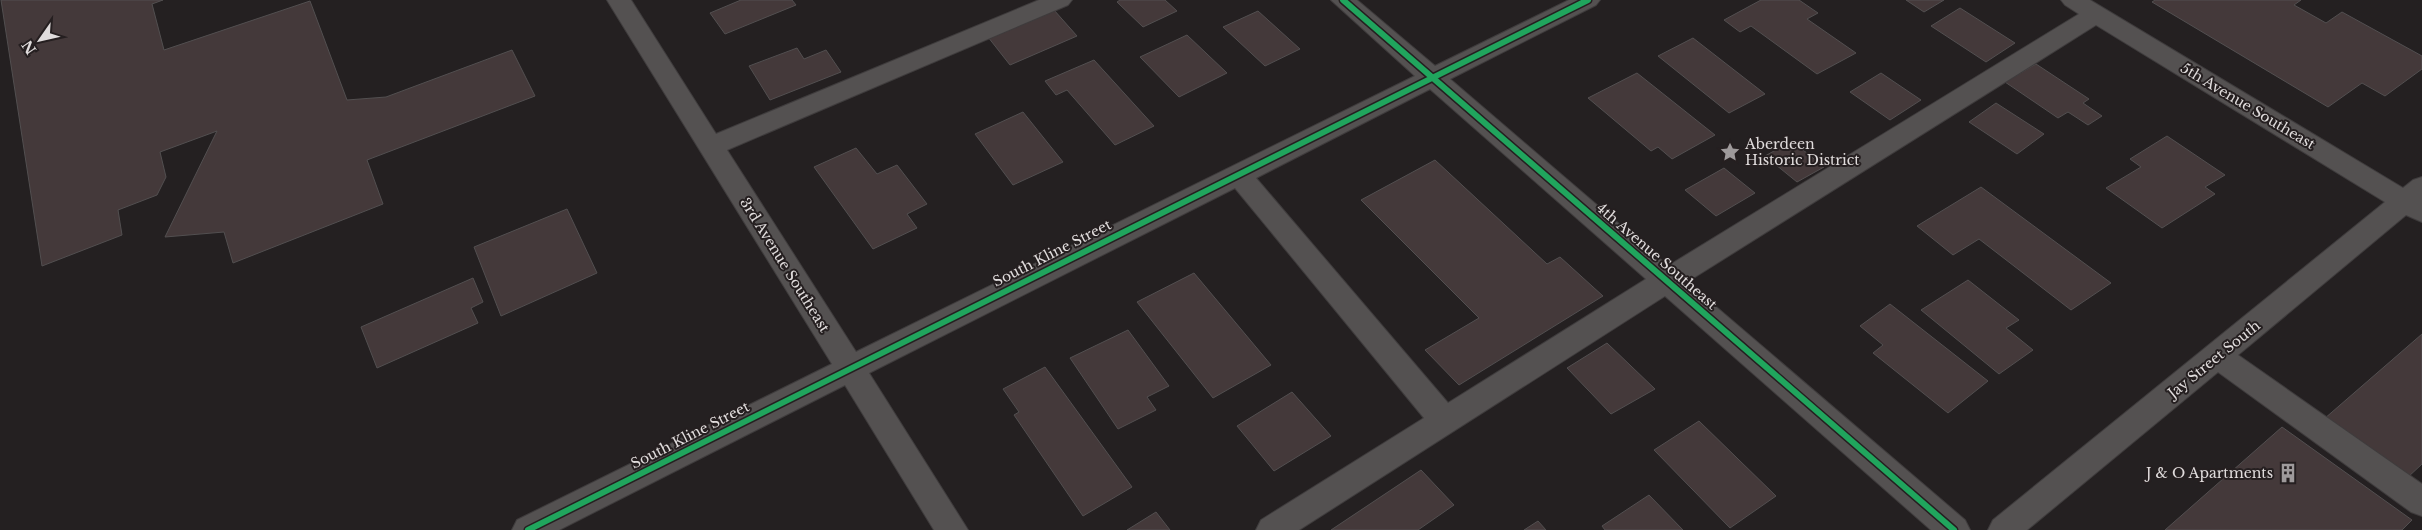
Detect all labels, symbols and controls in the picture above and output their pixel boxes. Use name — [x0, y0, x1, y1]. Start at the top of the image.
north arrow — [15, 15, 65, 65]
text: N — [18, 37, 40, 58]
street label: 5th Avenue Southeast — [2178, 59, 2319, 154]
place label: Aberdeen Historic District — [1744, 135, 1860, 169]
place icon: Aberdeen Historic District — [1719, 141, 1741, 163]
street label: 3rd Avenue Southeast — [736, 194, 834, 336]
street label: 4th Avenue Southeast — [1593, 199, 1721, 314]
street label: South Kline Street — [990, 215, 1115, 291]
street label: Jay Street South — [2163, 316, 2264, 403]
street label: South Kline Street — [628, 397, 753, 473]
building icon: J & O Apartments — [2277, 462, 2299, 484]
place label: J & O Apartments — [2144, 464, 2273, 482]

